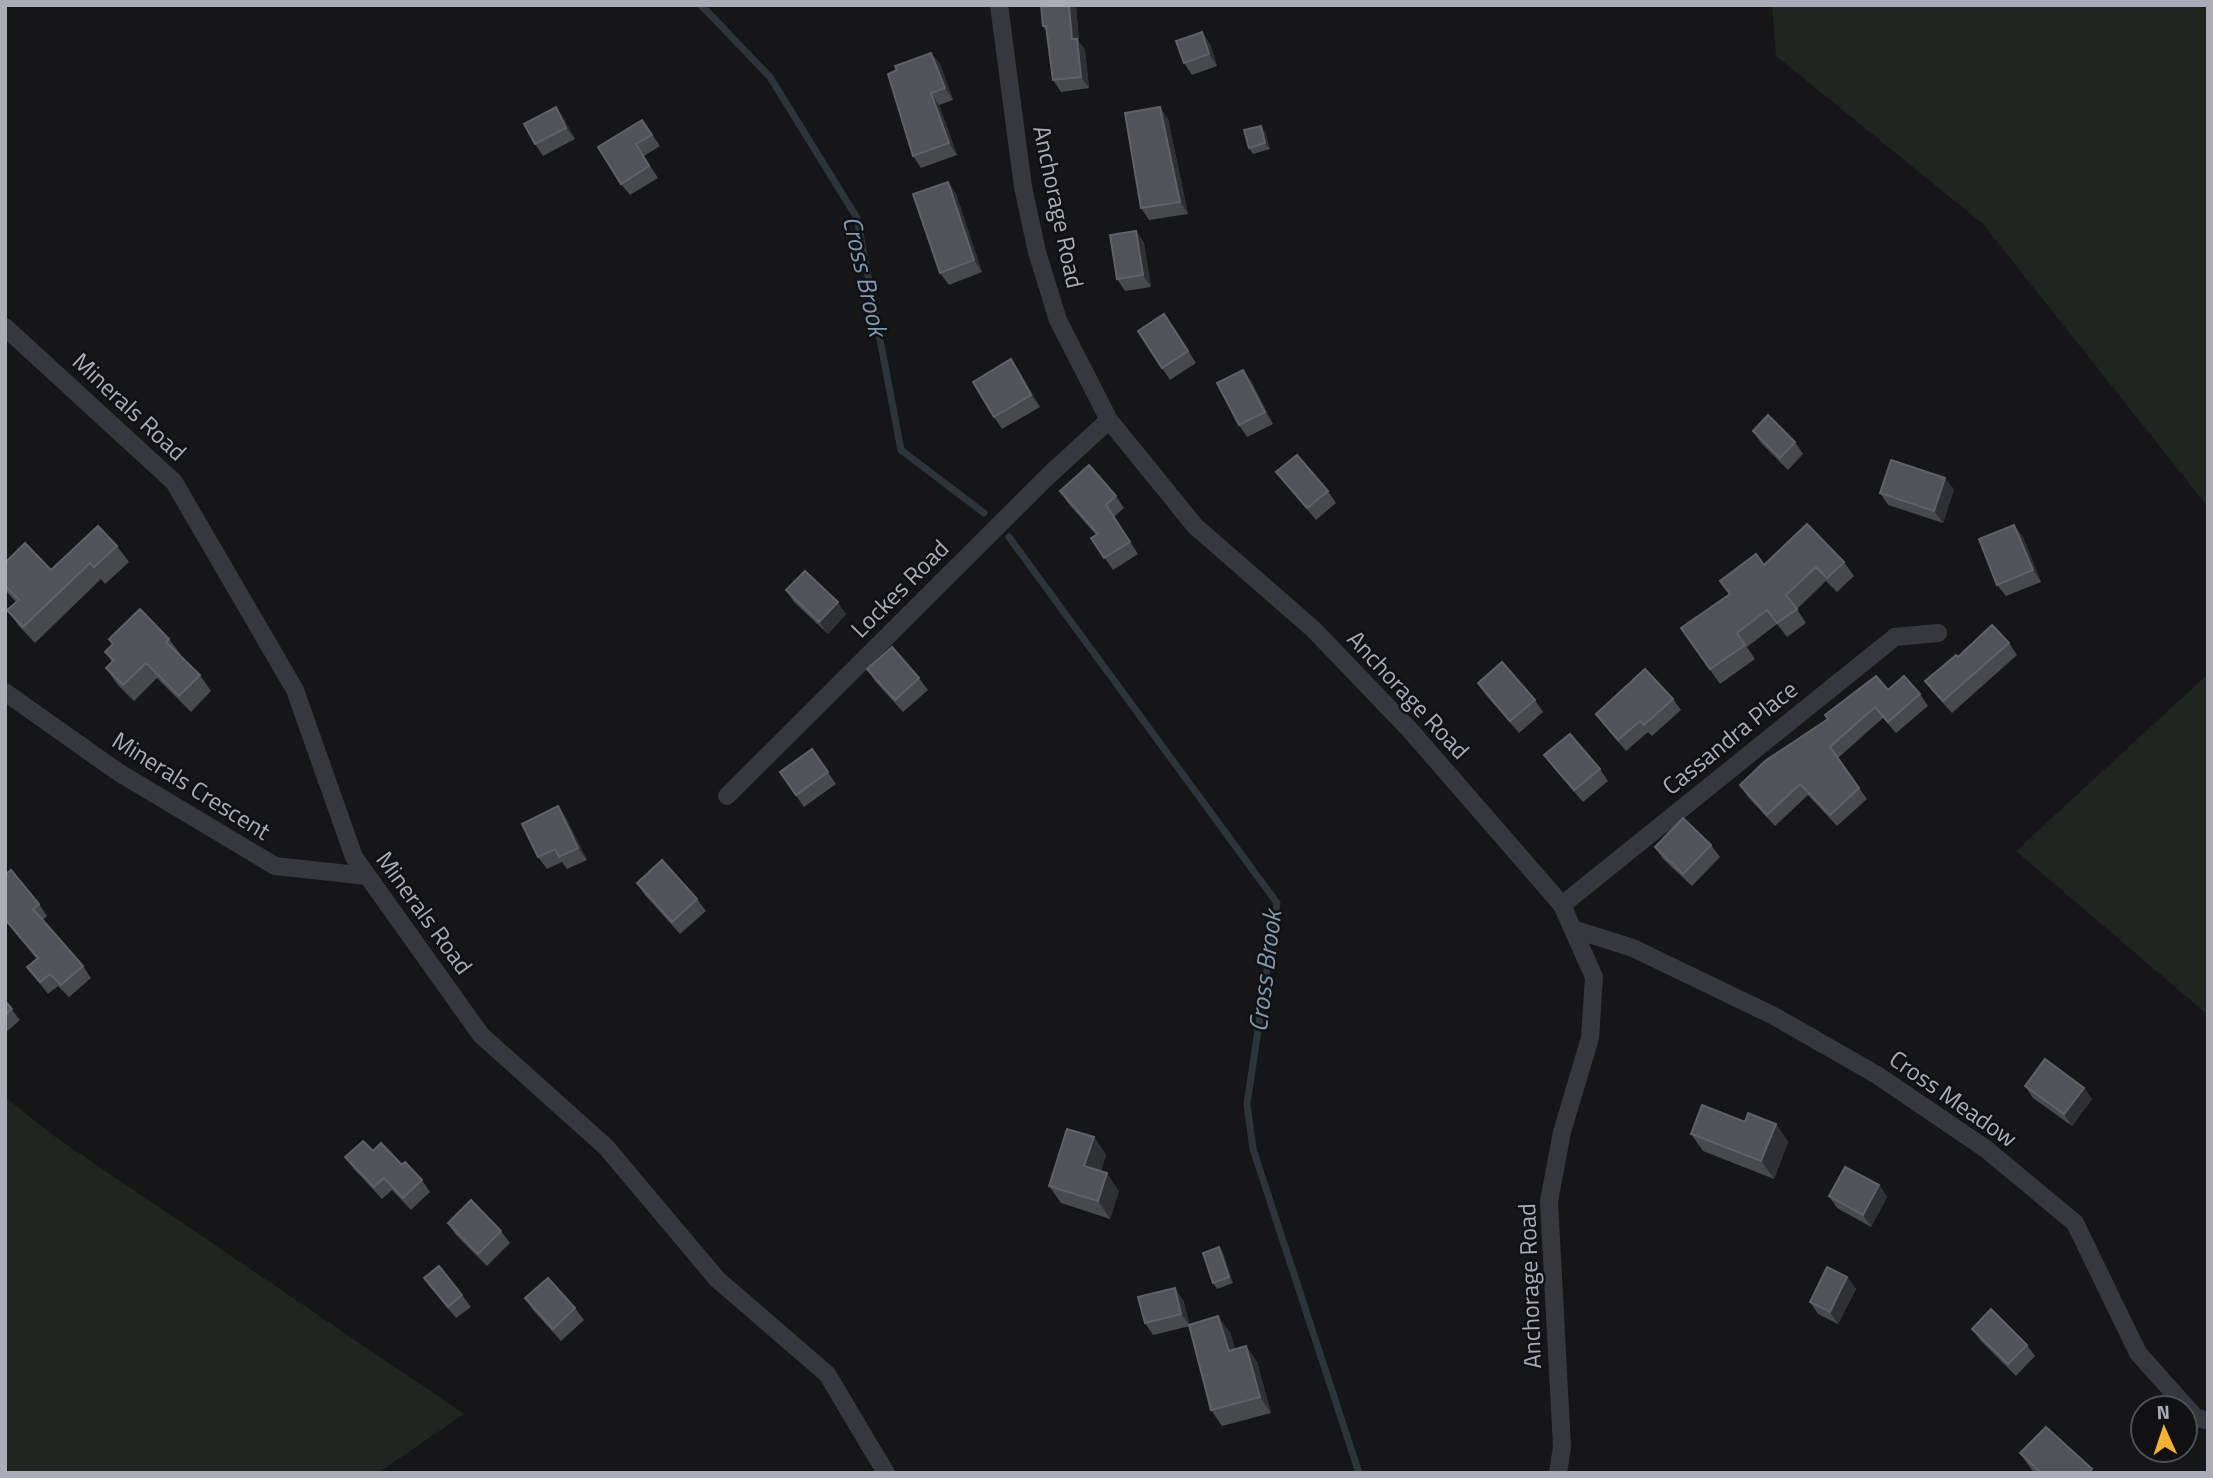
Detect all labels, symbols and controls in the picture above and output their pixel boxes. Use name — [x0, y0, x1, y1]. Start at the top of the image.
street label: Anchorage Road — [1024, 122, 1094, 291]
water label: Cross Brook — [833, 212, 899, 343]
street label: Minerals Road — [64, 344, 195, 469]
street label: Lockes Road — [842, 531, 957, 646]
street label: Anchorage Road — [1339, 622, 1478, 767]
street label: Cassandra Place — [1654, 671, 1805, 803]
street label: Minerals Crescent — [105, 722, 278, 849]
street label: Minerals Road — [368, 843, 482, 982]
water label: Cross Brook — [1238, 905, 1292, 1034]
street label: Cross Meadow — [1882, 1041, 2025, 1156]
street label: Anchorage Road — [1508, 1203, 1550, 1369]
north arrow — [2129, 1394, 2199, 1464]
text: N — [2156, 1397, 2170, 1426]

